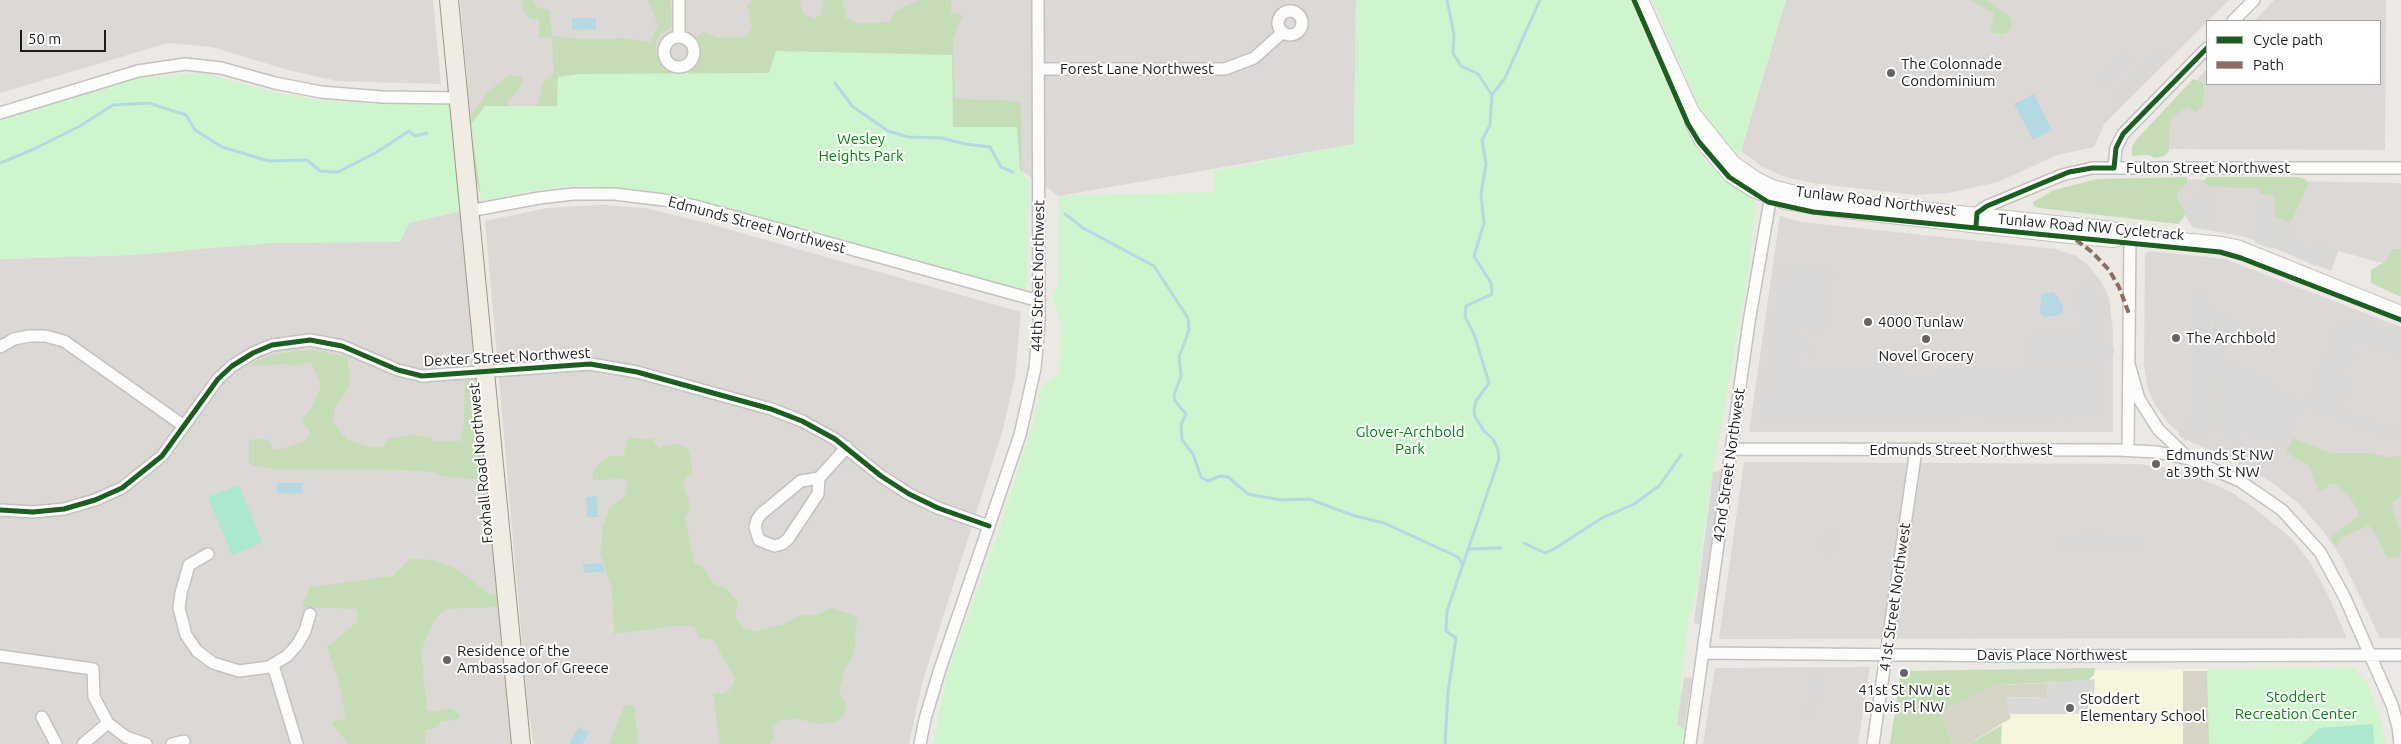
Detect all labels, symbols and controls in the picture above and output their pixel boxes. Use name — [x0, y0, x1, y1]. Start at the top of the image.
scale bar — [22, 20, 109, 52]
legend — [2206, 20, 2381, 85]
text: 50 m — [28, 30, 61, 47]
text: Cycle path — [2253, 31, 2323, 48]
place label: The Colonnade Condominium — [1901, 55, 2002, 90]
text: Path — [2253, 56, 2284, 73]
street label: Forest Lane Northwest — [1060, 60, 1214, 78]
marker: The Colonnade Condominium — [1885, 67, 1897, 79]
park label: Wesley Heights Park — [818, 130, 904, 165]
street label: Fulton Street Northwest — [2126, 159, 2290, 177]
street label: Tunlaw Road Northwest — [1795, 182, 1957, 220]
street label: Edmunds Street Northwest — [666, 193, 848, 257]
street label: 44th Street Northwest — [1028, 200, 1048, 352]
street label: Tunlaw Road NW Cycletrack — [1997, 210, 2185, 244]
place label: 4000 Tunlaw — [1878, 313, 1964, 331]
marker: 4000 Tunlaw — [1862, 316, 1874, 328]
place label: The Archbold — [2186, 329, 2276, 347]
marker: The Archbold — [2170, 332, 2182, 344]
marker: Novel Grocery — [1920, 333, 1932, 345]
street label: Dexter Street Northwest — [423, 344, 591, 370]
place label: Novel Grocery — [1878, 347, 1974, 365]
street label: Foxhall Road Northwest — [465, 382, 497, 544]
street label: 42nd Street Northwest — [1709, 387, 1749, 543]
park label: Glover-Archbold Park — [1355, 423, 1465, 458]
street label: Edmunds Street Northwest — [1869, 441, 2053, 459]
place label: Edmunds St NW at 39th St NW — [2166, 446, 2274, 481]
marker: Edmunds St NW at 39th St NW — [2150, 458, 2162, 470]
street label: 41st Street Northwest — [1876, 521, 1914, 673]
place label: Residence of the Ambassador of Greece — [457, 642, 609, 677]
street label: Davis Place Northwest — [1977, 646, 2127, 664]
marker: Residence of the Ambassador of Greece — [441, 654, 453, 666]
marker: 41st St NW at Davis Pl NW — [1898, 667, 1910, 679]
place label: 41st St NW at Davis Pl NW — [1858, 681, 1950, 716]
park label: Stoddert Recreation Center — [2235, 688, 2357, 723]
place label: Stoddert Elementary School — [2080, 690, 2206, 725]
marker: Stoddert Elementary School — [2064, 702, 2076, 714]

